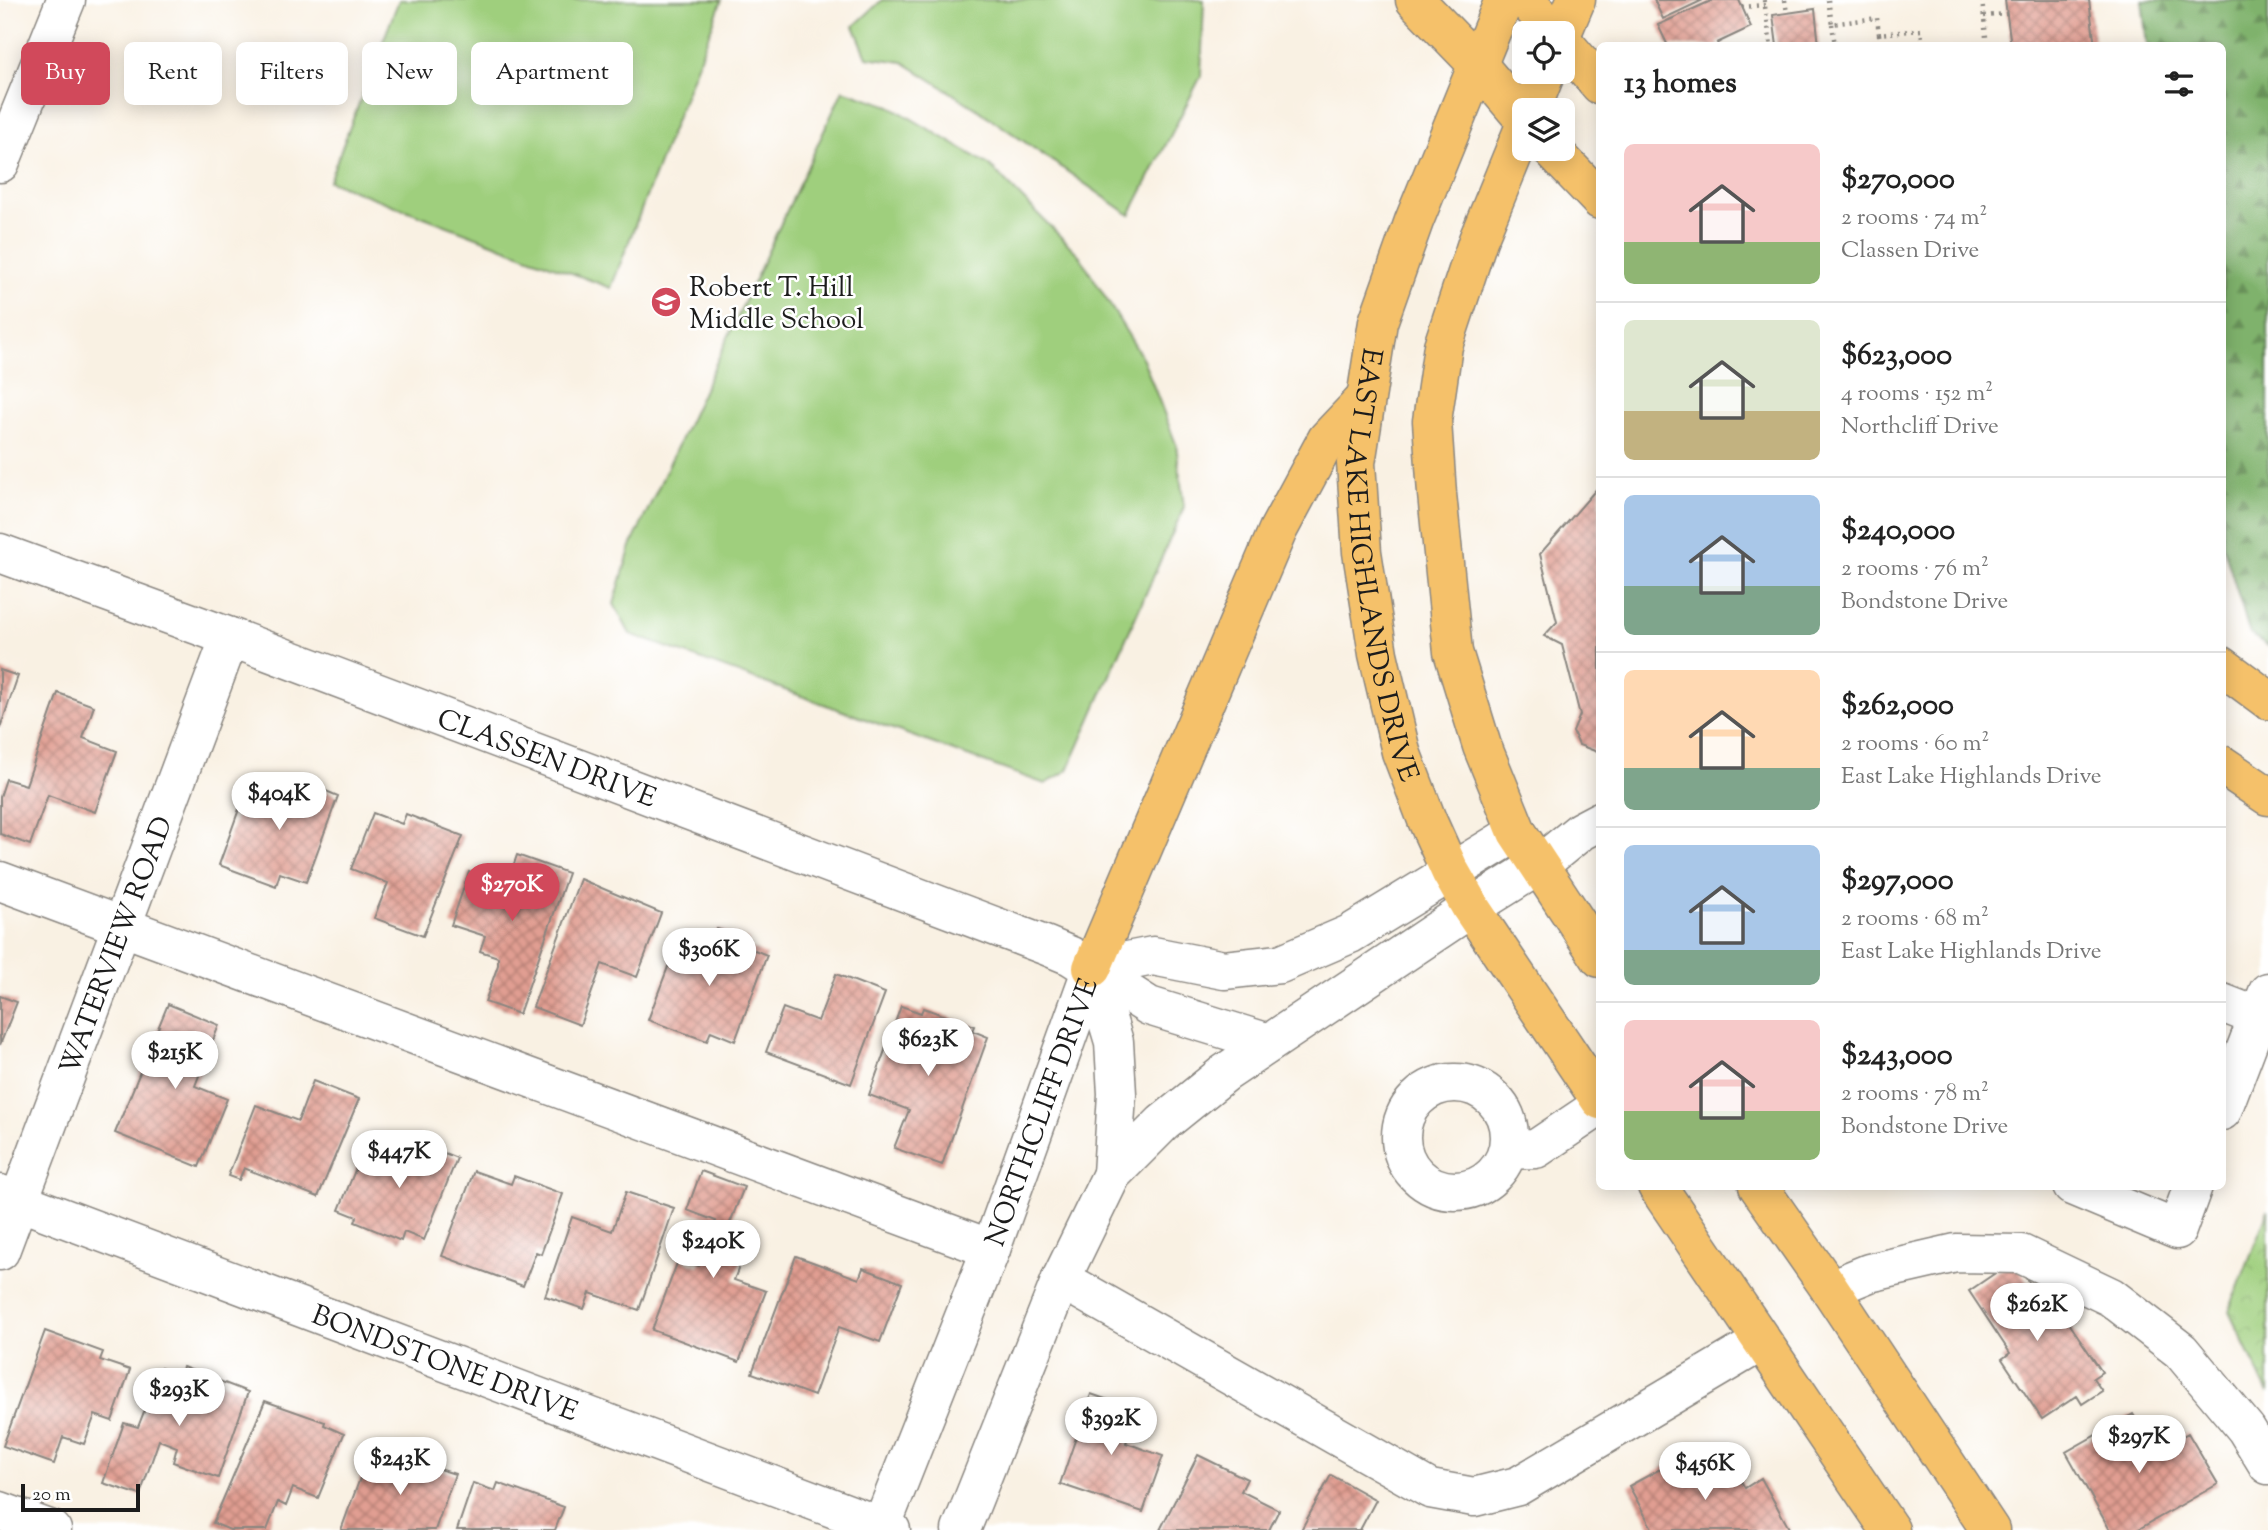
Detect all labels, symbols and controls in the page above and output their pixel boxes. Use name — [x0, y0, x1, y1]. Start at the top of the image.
map controls — [1512, 21, 1575, 161]
button: locate — [1512, 21, 1575, 84]
chip: Buy — [21, 42, 110, 105]
chip: Rent — [124, 42, 222, 105]
chip: Filters — [236, 42, 348, 105]
chip: New — [362, 42, 457, 105]
chip: Apartment — [471, 42, 633, 105]
text: 13 homes — [1624, 63, 1737, 106]
icon: filters — [2160, 65, 2198, 103]
button: layers — [1512, 98, 1575, 161]
text: $270,000 — [1841, 159, 1955, 202]
icon: home — [1680, 172, 1764, 256]
text: 2 rooms · 74 m² — [1841, 202, 1987, 235]
text: Classen Drive — [1841, 235, 1979, 268]
place label: Robert T. Hill Middle School — [689, 269, 864, 341]
school or university icon: Robert T. Hill Middle School — [649, 285, 683, 319]
text: $623,000 — [1841, 335, 1952, 378]
street label: EAST LAKE HIGHLANDS DRIVE — [1332, 345, 1428, 788]
icon: home — [1680, 348, 1764, 432]
text: 4 rooms · 152 m² — [1841, 378, 1993, 411]
text: Northcliff Drive — [1841, 411, 1999, 444]
text: $240,000 — [1841, 510, 1955, 553]
icon: home — [1680, 523, 1764, 607]
text: 2 rooms · 76 m² — [1841, 553, 1989, 586]
text: Bondstone Drive — [1841, 586, 2008, 619]
text: $262,000 — [1841, 685, 1954, 728]
icon: home — [1680, 698, 1764, 782]
street label: CLASSEN DRIVE — [431, 700, 662, 819]
text: 2 rooms · 60 m² — [1841, 728, 1989, 761]
text: East Lake Highlands Drive — [1841, 761, 2101, 794]
pin: $404K — [230, 772, 328, 832]
text: $404K — [248, 778, 310, 811]
street label: WATERVIEW ROAD — [51, 811, 184, 1081]
text: $297,000 — [1841, 860, 1954, 903]
pin: $270K — [463, 864, 561, 923]
text: $270K — [481, 869, 543, 902]
icon: home — [1680, 873, 1764, 957]
text: 2 rooms · 68 m² — [1841, 903, 1989, 936]
pin: $306K — [660, 928, 758, 988]
text: $306K — [678, 934, 740, 967]
text: East Lake Highlands Drive — [1841, 936, 2101, 969]
street label: NORTHCLIFF DRIVE — [977, 973, 1110, 1252]
pin: $623K — [879, 1018, 977, 1078]
text: $623K — [898, 1024, 958, 1057]
pin: $215K — [126, 1032, 224, 1091]
text: $243,000 — [1841, 1035, 1953, 1078]
text: $215K — [147, 1037, 203, 1070]
icon: home — [1680, 1048, 1764, 1132]
text: 2 rooms · 78 m² — [1841, 1078, 1989, 1111]
text: Bondstone Drive — [1841, 1111, 2008, 1144]
pin: $447K — [350, 1130, 448, 1190]
text: $447K — [367, 1136, 431, 1169]
pin: $240K — [664, 1220, 762, 1280]
text: $240K — [681, 1226, 745, 1259]
pin: $262K — [1988, 1284, 2086, 1343]
text: $262K — [2006, 1289, 2068, 1322]
street label: BONDSTONE DRIVE — [305, 1296, 583, 1433]
pin: $293K — [130, 1368, 228, 1428]
text: $293K — [149, 1374, 209, 1407]
pin: $392K — [1062, 1398, 1160, 1457]
text: $392K — [1081, 1403, 1141, 1436]
pin: $297K — [2090, 1416, 2188, 1475]
text: $297K — [2108, 1421, 2170, 1454]
pin: $243K — [351, 1438, 449, 1497]
pin: $456K — [1656, 1442, 1754, 1502]
text: $243K — [370, 1443, 430, 1476]
text: $456K — [1675, 1448, 1735, 1481]
scale bar — [21, 1481, 140, 1513]
text: 20 m — [32, 1482, 71, 1509]

